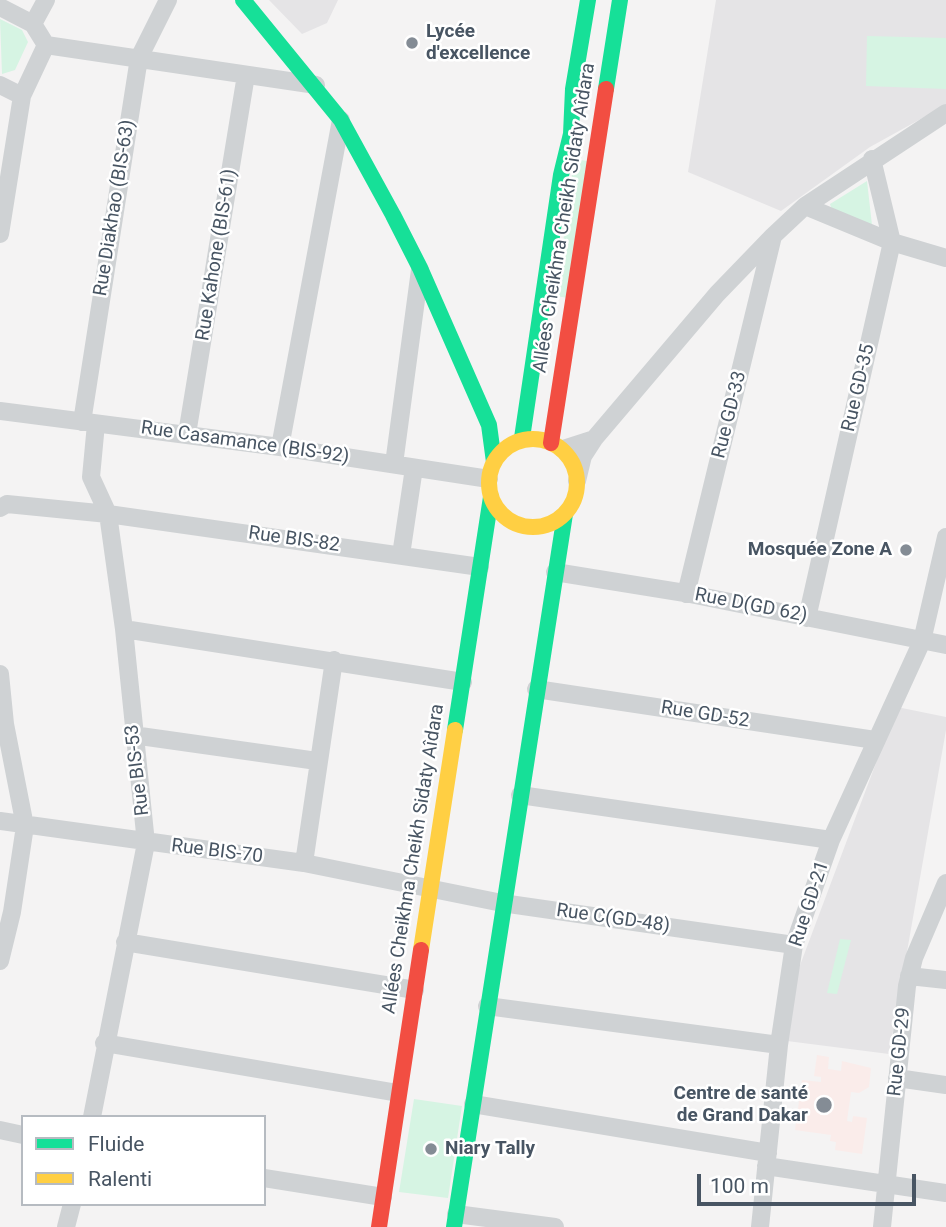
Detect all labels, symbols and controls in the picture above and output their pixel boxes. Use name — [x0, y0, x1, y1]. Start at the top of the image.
place label: Lycée d'excellence — [426, 21, 530, 65]
marker: Lycée d'excellence — [404, 35, 420, 51]
street label: Allées Cheikhna Cheikh Sidaty Aîdara — [529, 62, 601, 374]
street label: Rue Diakhao (BIS-63) — [90, 118, 140, 298]
street label: Rue Kahone (BIS-61) — [192, 167, 242, 343]
street label: Rue GD-35 — [838, 342, 880, 434]
street label: Rue GD-33 — [708, 369, 752, 461]
street label: Rue Casamance (BIS-92) — [139, 417, 351, 469]
street label: Rue BIS-82 — [247, 522, 341, 558]
place label: Mosquée Zone A — [748, 539, 892, 561]
marker: Mosquée Zone A — [898, 542, 914, 558]
street label: Rue D(GD 62) — [693, 584, 809, 628]
street label: Rue GD-52 — [659, 697, 751, 733]
street label: Allées Cheikhna Cheikh Sidaty Aîdara — [378, 703, 450, 1015]
street label: Rue BIS-53 — [121, 723, 155, 817]
street label: Rue BIS-70 — [170, 835, 264, 869]
street label: Rue GD-21 — [785, 858, 835, 950]
street label: Rue C(GD-48) — [555, 900, 671, 938]
street label: Rue GD-29 — [884, 1007, 916, 1097]
place label: Centre de santé de Grand Dakar — [674, 1083, 808, 1127]
marker: Centre de santé de Grand Dakar — [814, 1095, 834, 1115]
legend — [21, 1115, 266, 1206]
text: Fluide — [88, 1132, 144, 1156]
place label: Niary Tally — [445, 1138, 535, 1160]
marker: Niary Tally — [423, 1141, 439, 1157]
scale bar — [701, 1160, 920, 1204]
text: Ralenti — [88, 1167, 152, 1191]
text: 100 m — [710, 1174, 769, 1198]

